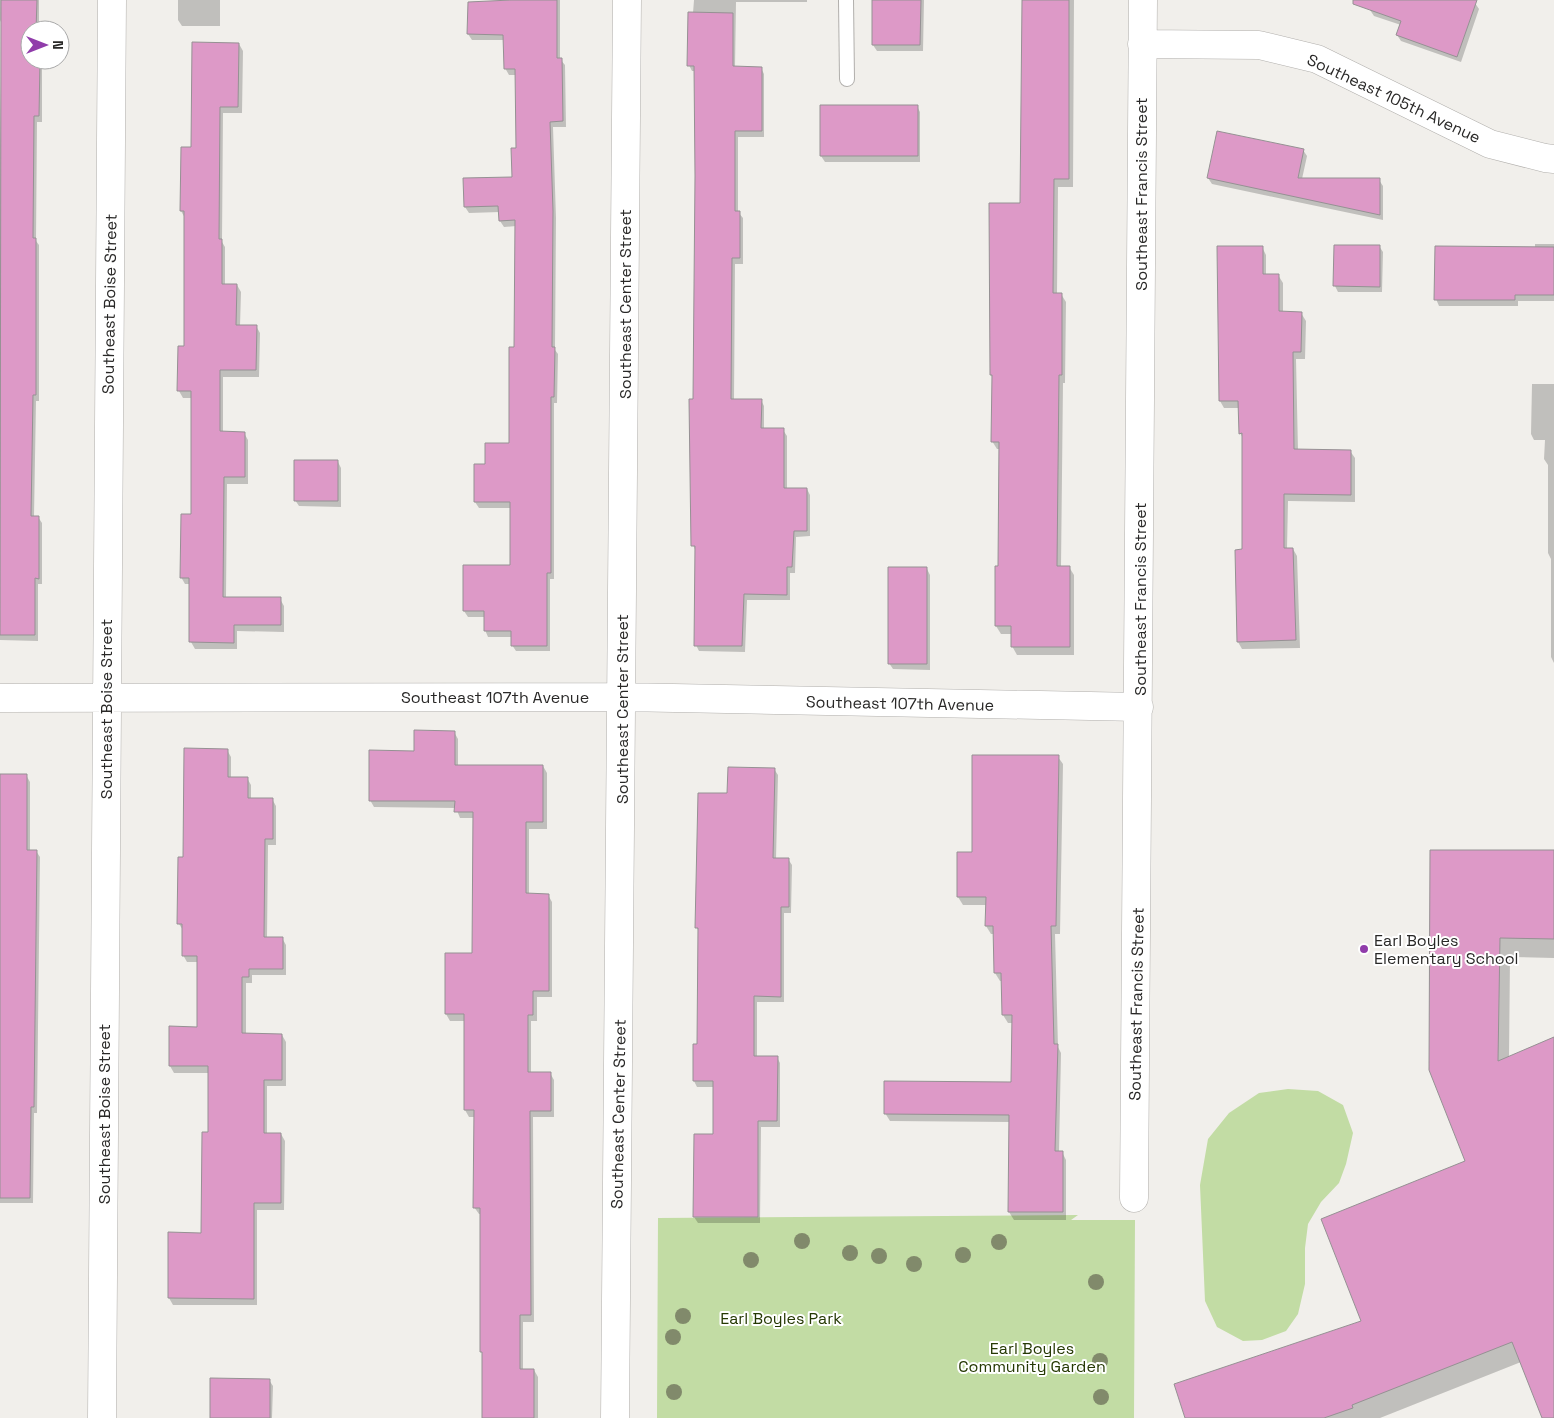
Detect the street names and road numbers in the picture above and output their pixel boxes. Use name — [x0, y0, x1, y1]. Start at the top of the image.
street label: Southeast 105th Avenue — [1304, 49, 1484, 148]
street label: Southeast Francis Street — [1131, 97, 1152, 291]
street label: Southeast Center Street — [615, 209, 636, 399]
street label: Southeast Boise Street — [97, 214, 122, 394]
street label: Southeast Francis Street — [1130, 502, 1151, 696]
street label: Southeast Center Street — [612, 614, 633, 804]
street label: Southeast Boise Street — [96, 619, 117, 799]
street label: Southeast 107th Avenue — [401, 687, 589, 708]
street label: Southeast 107th Avenue — [806, 691, 994, 716]
street label: Southeast Francis Street — [1124, 907, 1149, 1101]
street label: Southeast Center Street — [606, 1019, 631, 1209]
street label: Southeast Boise Street — [94, 1024, 115, 1204]

